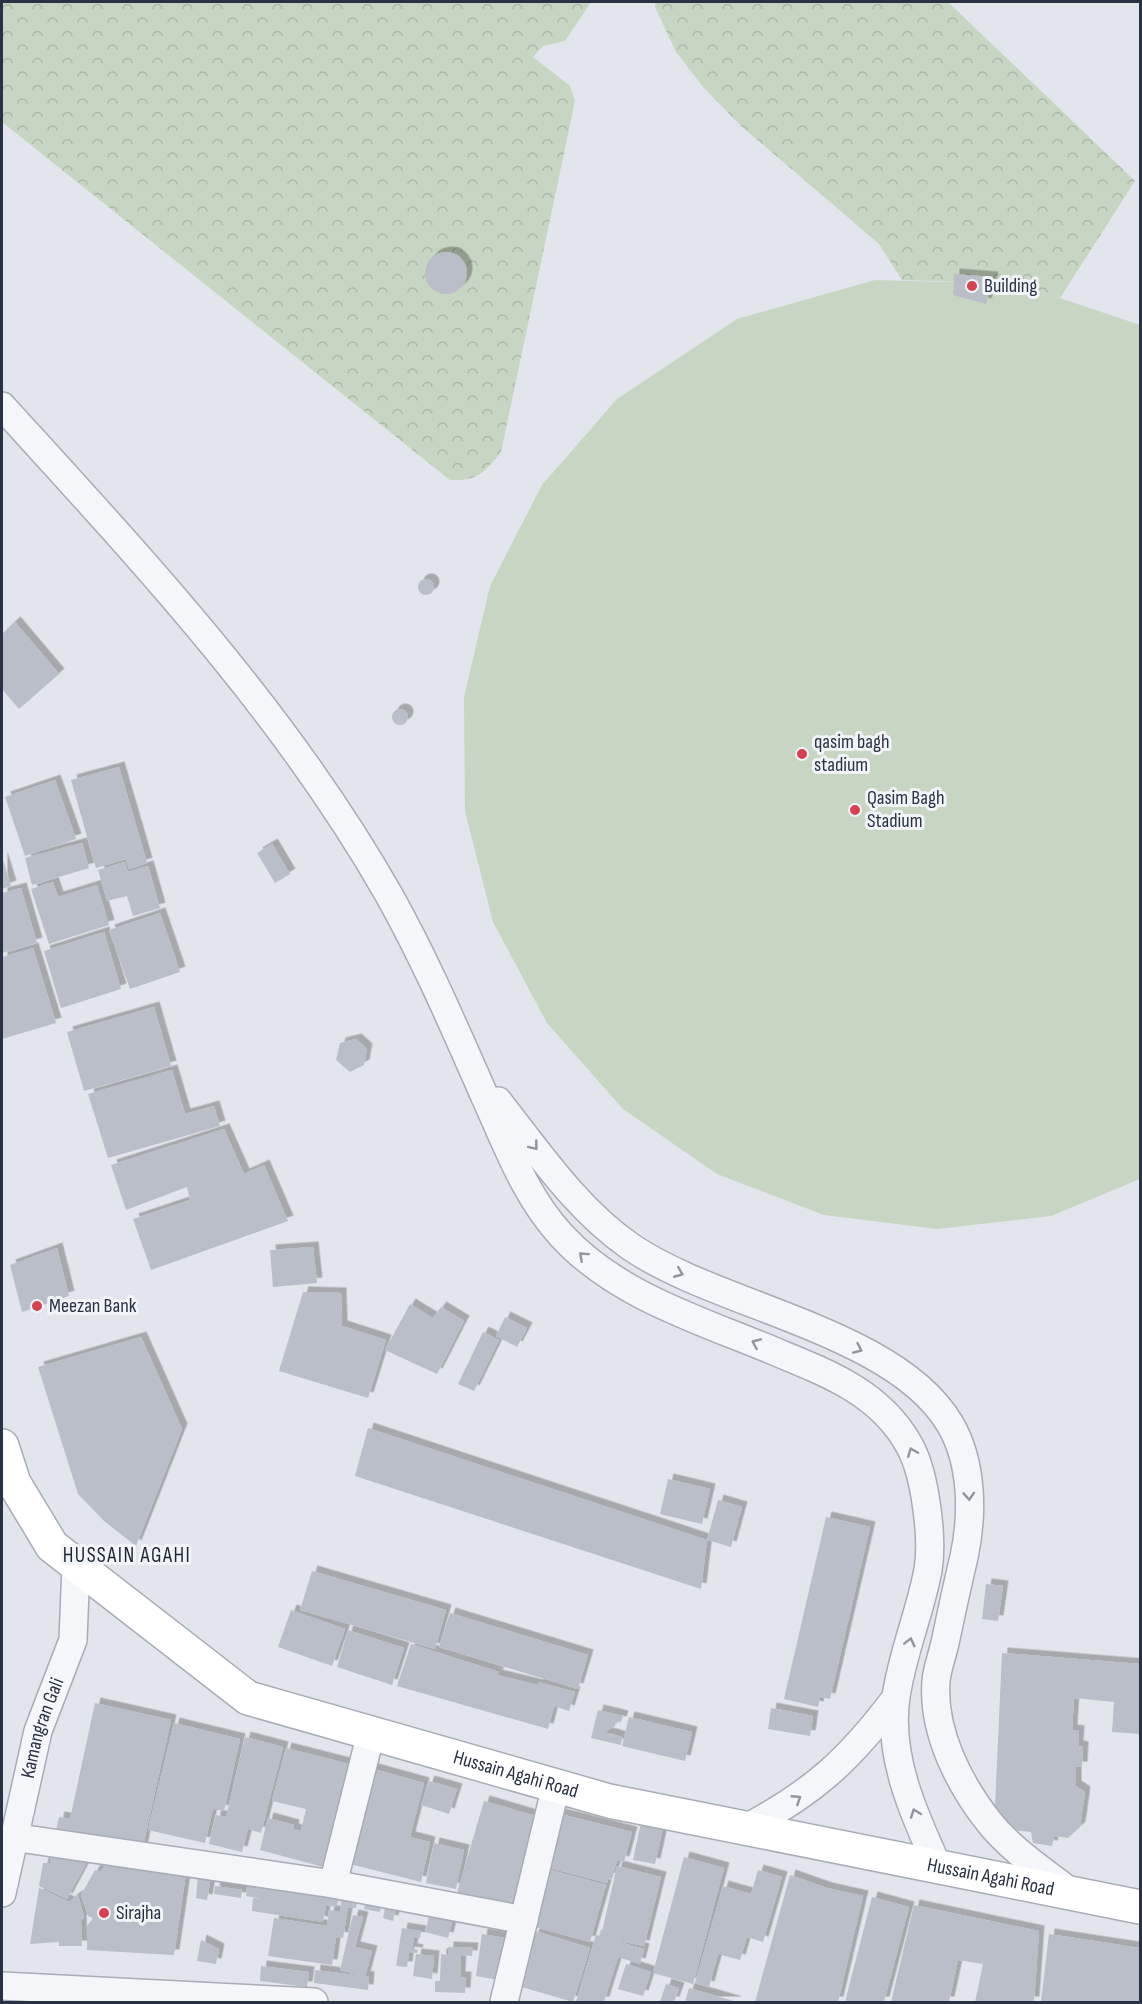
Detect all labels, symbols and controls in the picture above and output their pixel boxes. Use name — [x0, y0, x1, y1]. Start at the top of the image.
place label: Building — [984, 274, 1037, 298]
marker: Building — [965, 279, 979, 293]
place label: qasim bagh stadium — [814, 730, 889, 777]
marker: qasim bagh stadium — [795, 747, 809, 761]
place label: Qasim Bagh Stadium — [867, 786, 945, 833]
marker: Qasim Bagh Stadium — [848, 803, 862, 817]
one-way arrow — [526, 1140, 537, 1151]
one-way arrow — [580, 1252, 590, 1263]
one-way arrow — [672, 1266, 683, 1278]
place label: Meezan Bank — [49, 1294, 137, 1318]
marker: Meezan Bank — [30, 1299, 44, 1313]
one-way arrow — [752, 1338, 763, 1350]
one-way arrow — [852, 1341, 863, 1353]
one-way arrow — [907, 1447, 919, 1458]
one-way arrow — [963, 1491, 976, 1500]
district label: HUSSAIN AGAHI — [63, 1543, 191, 1568]
one-way arrow — [902, 1637, 915, 1647]
street label: Kamangran Gali — [16, 1674, 69, 1780]
street label: Hussain Agahi Road — [451, 1745, 581, 1804]
one-way arrow — [791, 1795, 801, 1807]
one-way arrow — [910, 1808, 923, 1819]
street label: Hussain Agahi Road — [925, 1853, 1056, 1902]
place label: Sirajha — [116, 1901, 161, 1925]
marker: Sirajha — [97, 1906, 111, 1920]

